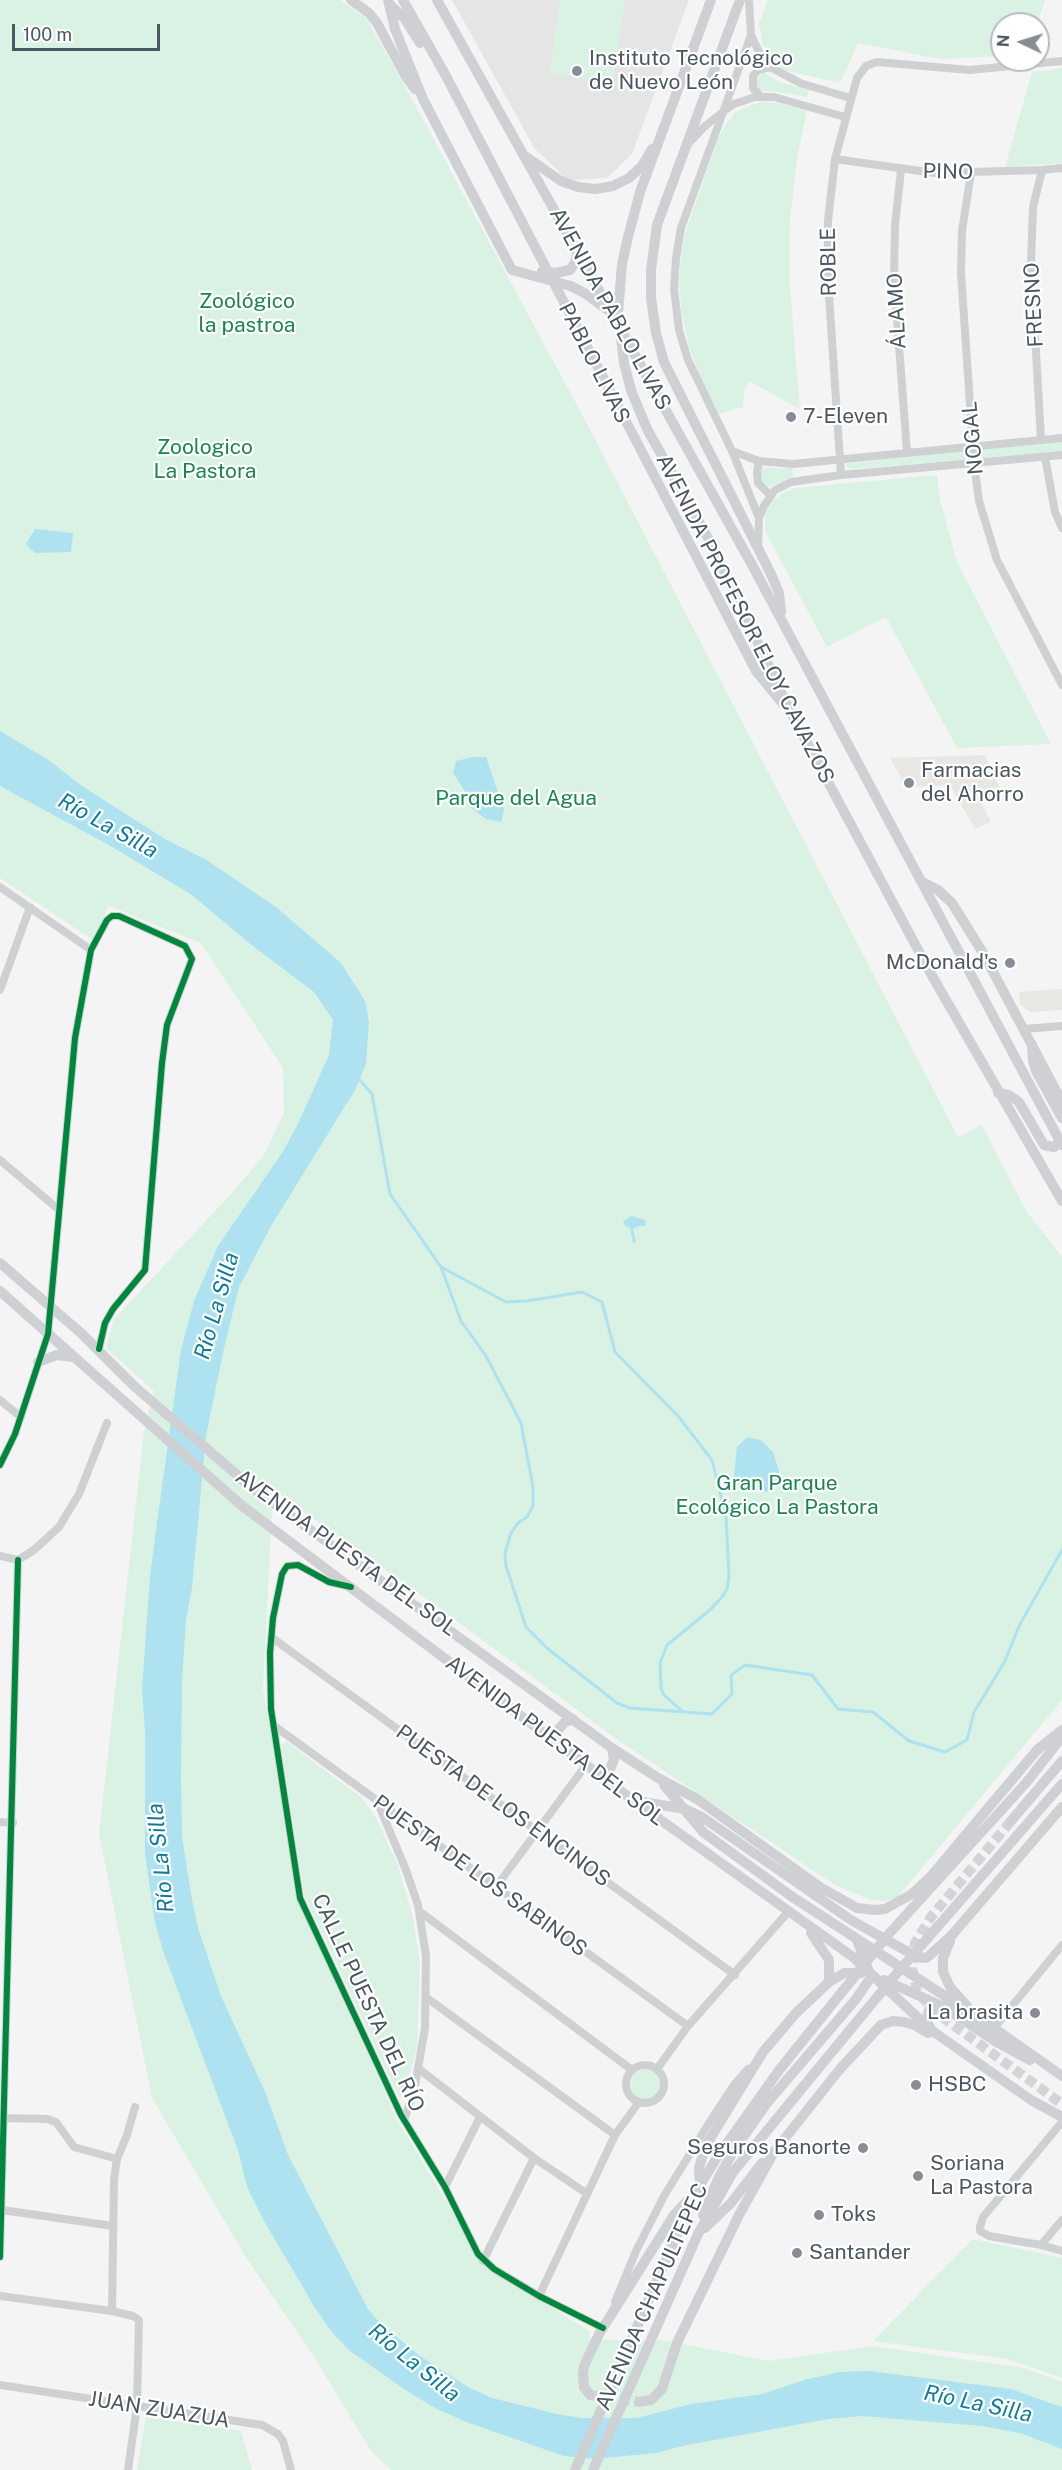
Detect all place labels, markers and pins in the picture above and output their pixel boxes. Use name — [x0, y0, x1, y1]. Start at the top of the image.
place label: Instituto Tecnológico de Nuevo León — [589, 46, 793, 96]
marker: Instituto Tecnológico de Nuevo León — [570, 64, 584, 78]
place label: 7-Eleven — [803, 404, 888, 430]
marker: 7-Eleven — [784, 410, 798, 424]
place label: Farmacias del Ahorro — [921, 758, 1024, 808]
marker: Farmacias del Ahorro — [902, 776, 916, 790]
place label: McDonald's — [886, 950, 998, 976]
marker: McDonald's — [1003, 956, 1017, 970]
place label: La brasita — [927, 2000, 1023, 2026]
marker: La brasita — [1028, 2006, 1042, 2020]
place label: HSBC — [928, 2072, 987, 2098]
marker: HSBC — [909, 2078, 923, 2092]
place label: Seguros Banorte — [687, 2135, 851, 2161]
marker: Seguros Banorte — [856, 2141, 870, 2155]
place label: Soriana La Pastora — [930, 2151, 1033, 2201]
marker: Soriana La Pastora — [911, 2169, 925, 2183]
place label: Toks — [831, 2202, 876, 2228]
marker: Toks — [812, 2208, 826, 2222]
place label: Santander — [809, 2240, 911, 2266]
marker: Santander — [790, 2246, 804, 2260]

